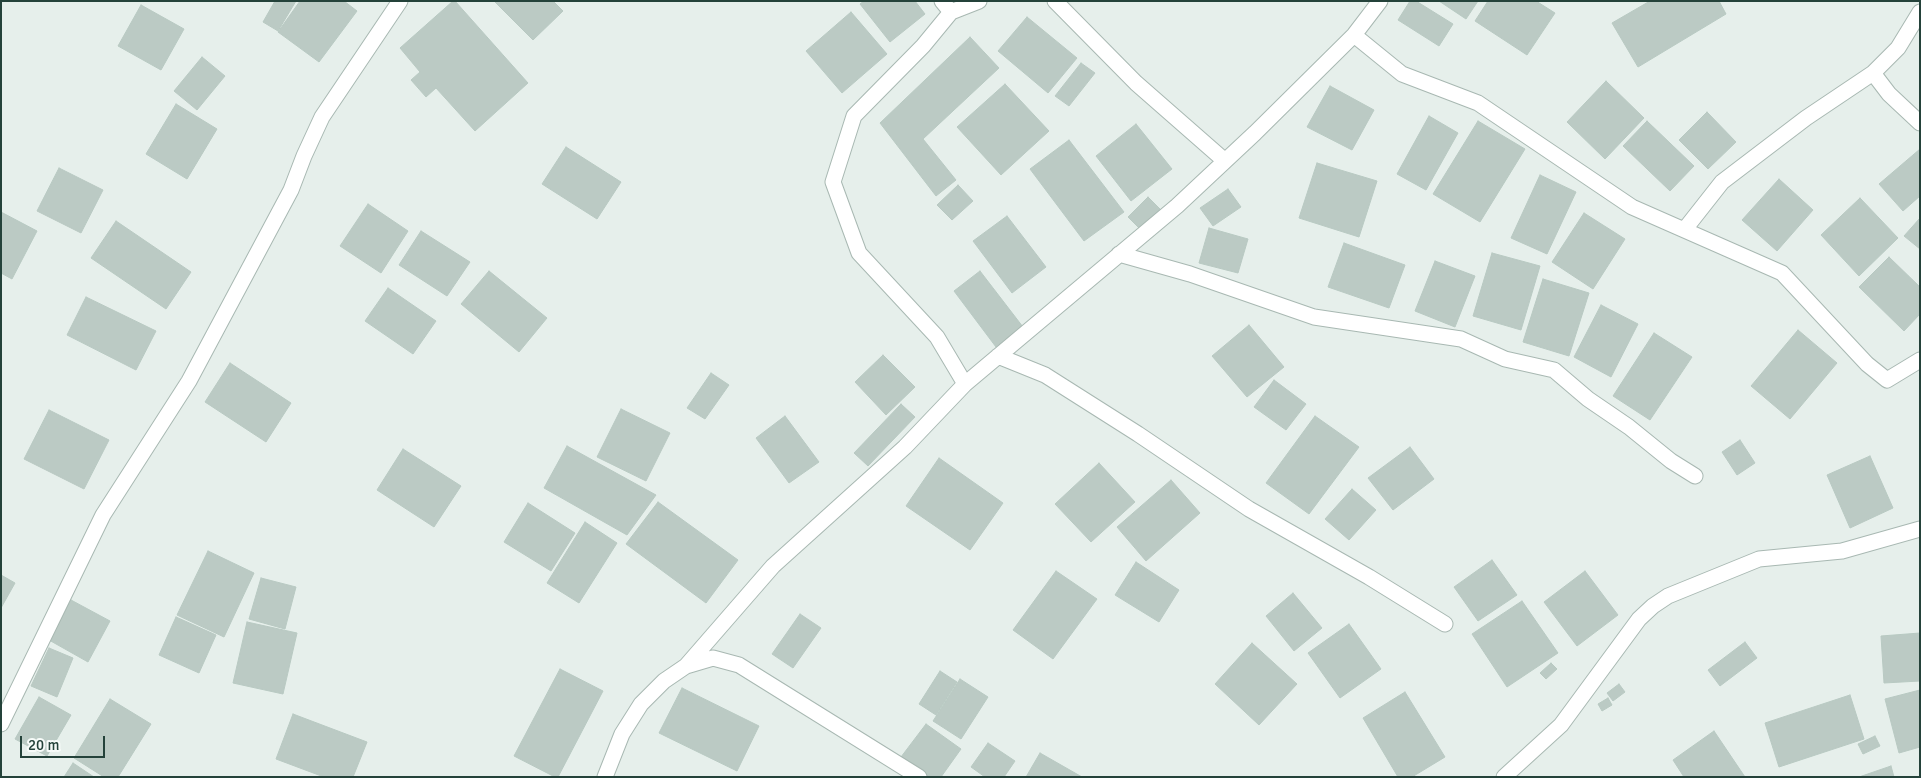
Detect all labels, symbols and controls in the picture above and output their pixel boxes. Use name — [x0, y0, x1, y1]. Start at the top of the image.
scale bar — [22, 726, 108, 758]
text: 20 m — [28, 736, 59, 754]

